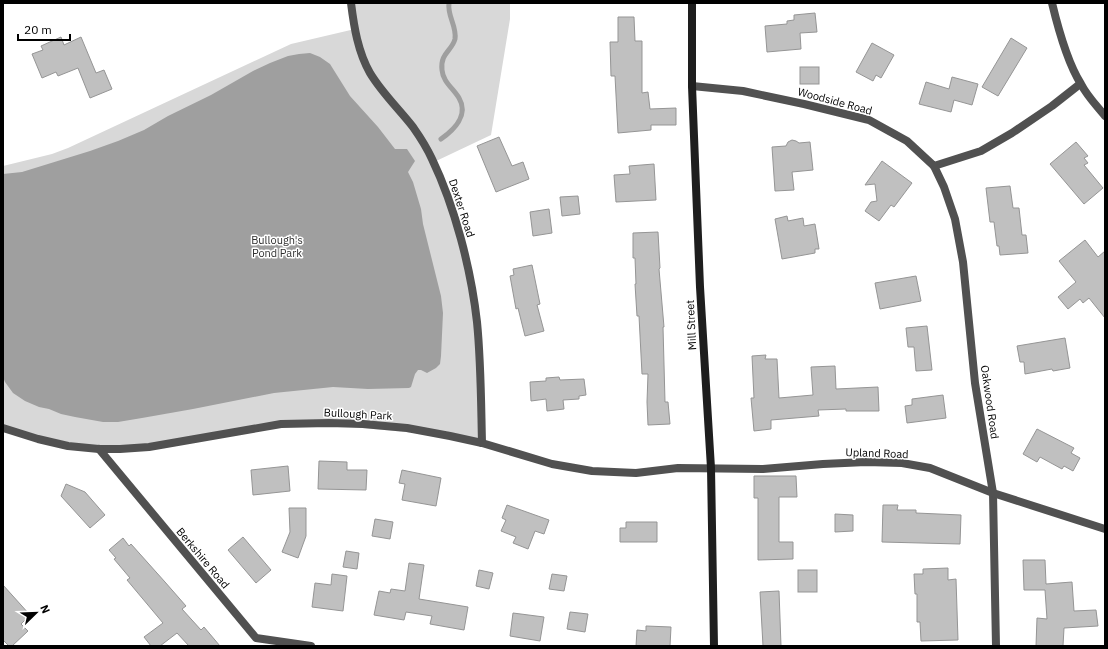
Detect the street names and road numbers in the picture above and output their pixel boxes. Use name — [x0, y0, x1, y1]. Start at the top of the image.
street label: Woodside Road — [796, 84, 874, 118]
street label: Dexter Road — [446, 177, 478, 239]
street label: Mill Street — [683, 299, 699, 351]
street label: Oakwood Road — [978, 364, 1002, 440]
street label: Bullough Park — [323, 405, 393, 423]
street label: Upland Road — [845, 445, 909, 461]
street label: Berkshire Road — [173, 525, 233, 591]

